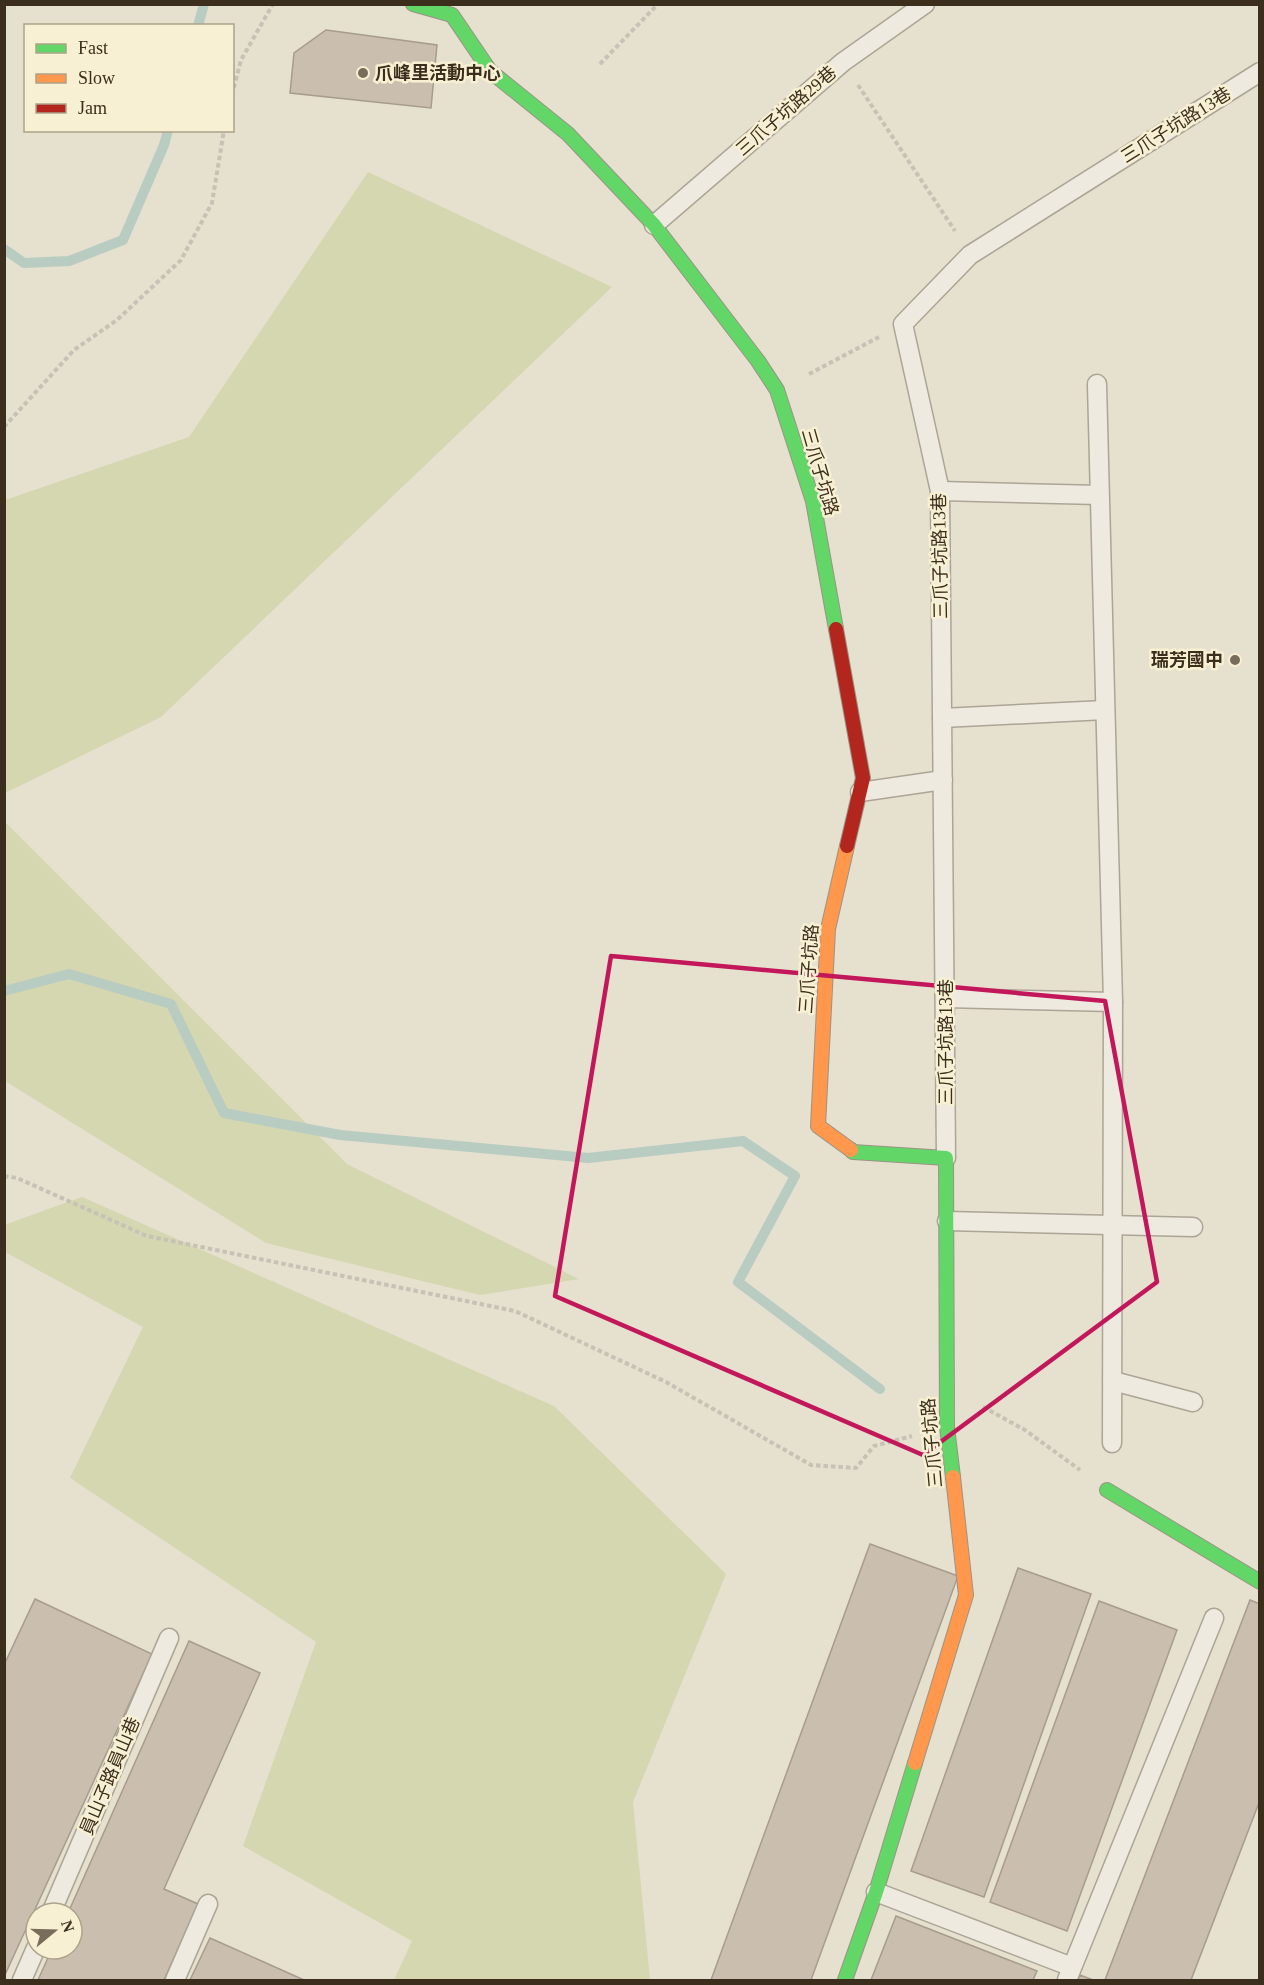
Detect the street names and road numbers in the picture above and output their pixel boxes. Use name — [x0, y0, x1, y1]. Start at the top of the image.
street label: 三爪子坑路29巷 — [732, 62, 840, 160]
street label: 三爪子坑路13巷 — [1117, 83, 1235, 167]
street label: 三爪子坑路 — [798, 426, 842, 518]
street label: 三爪子坑路13巷 — [929, 493, 951, 619]
street label: 三爪子坑路 — [796, 923, 822, 1015]
street label: 三爪子坑路13巷 — [936, 979, 956, 1105]
street label: 三爪子坑路 — [918, 1397, 946, 1489]
street label: 員山子路員山巷 — [76, 1714, 144, 1838]

